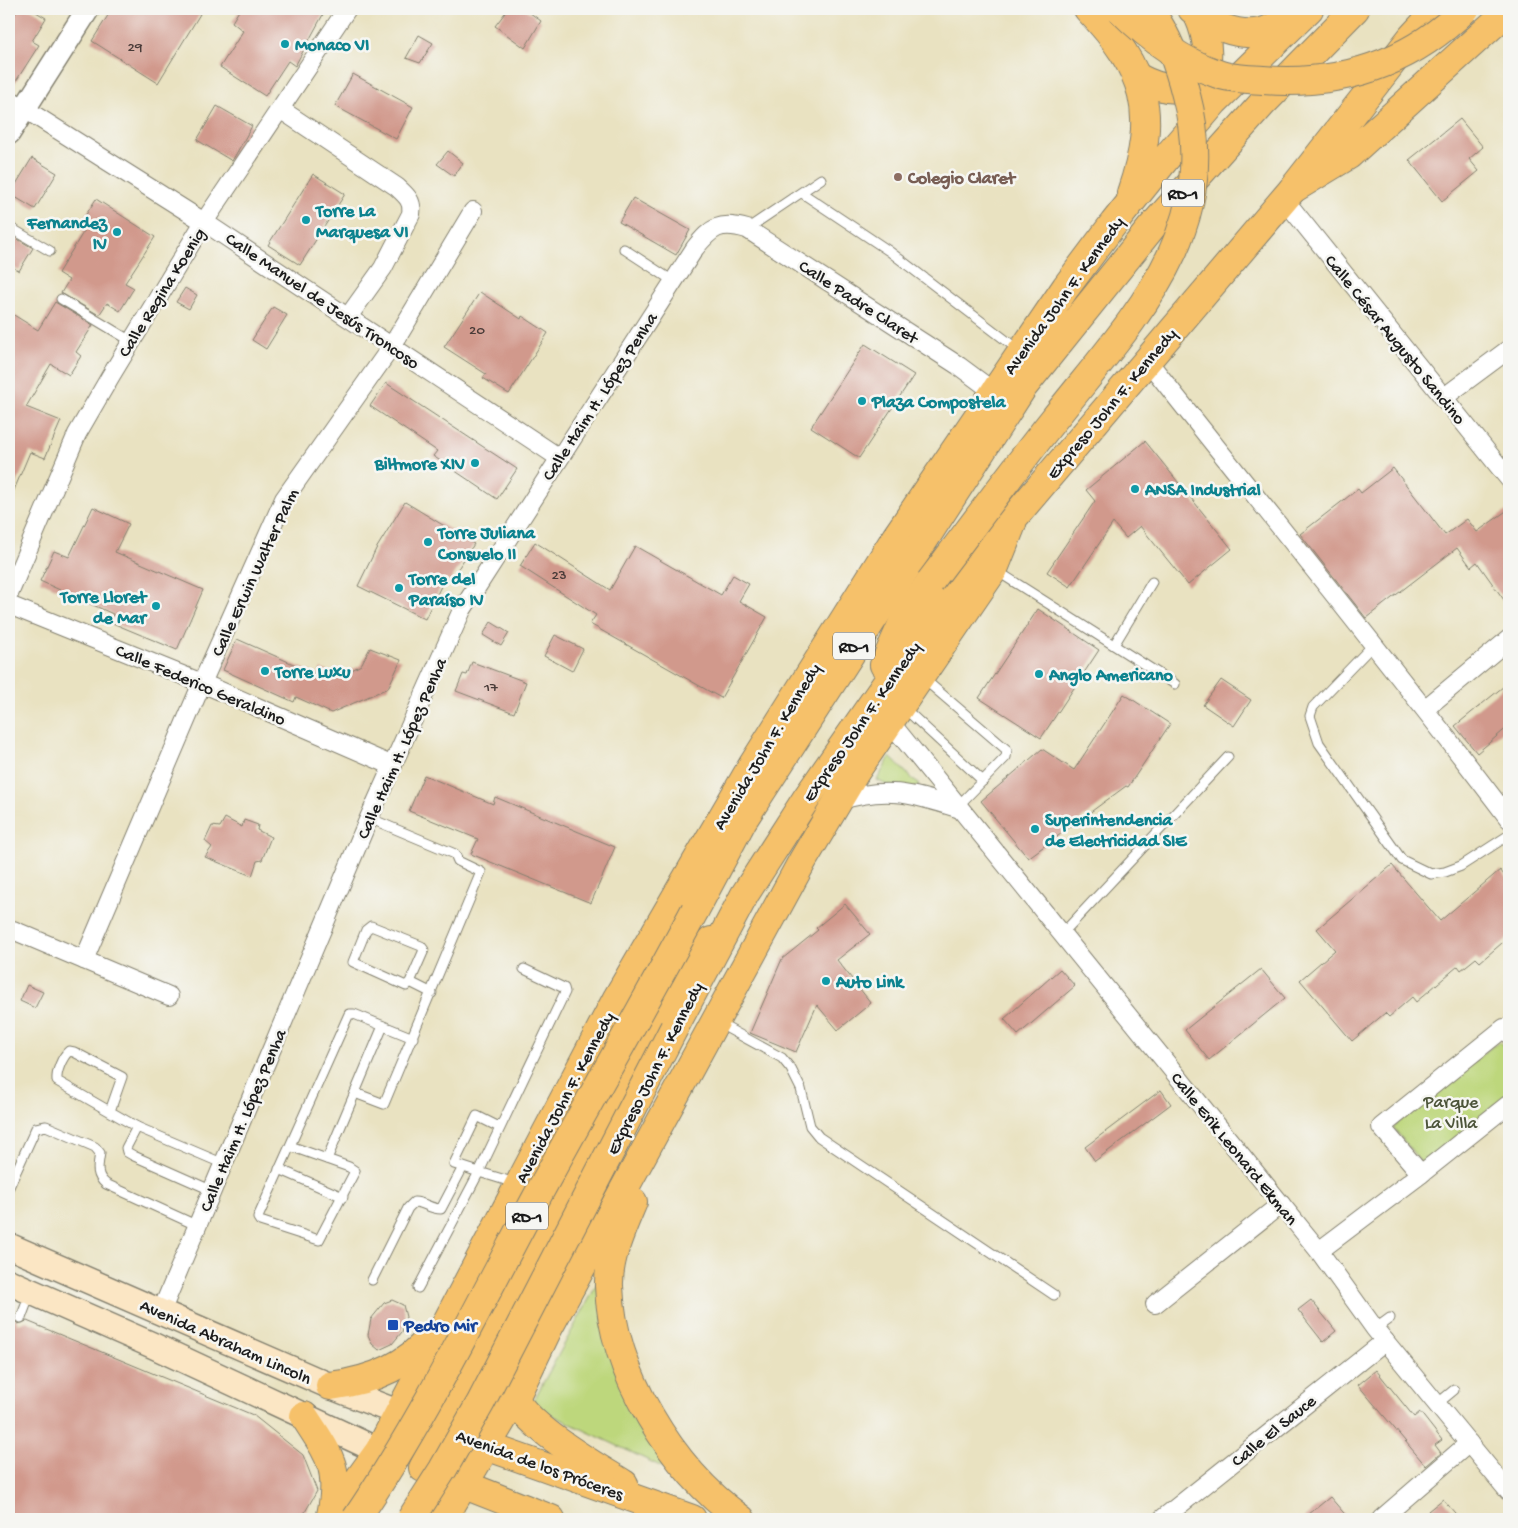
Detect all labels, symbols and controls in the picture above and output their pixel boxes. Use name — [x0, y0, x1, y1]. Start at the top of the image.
place label: Monaco VI — [295, 36, 369, 57]
marker: Monaco VI — [279, 38, 291, 50]
house number: 29 — [128, 39, 143, 57]
place label: Colegio Claret — [907, 169, 1016, 190]
marker: Colegio Claret — [892, 171, 904, 183]
road number: RD-1 — [1162, 180, 1204, 207]
place label: Torre La Marquesa VI — [314, 202, 409, 244]
street label: Avenida John F. Kennedy — [1001, 213, 1130, 380]
place label: Fernandez IV — [26, 214, 108, 256]
marker: Torre La Marquesa VI — [300, 214, 312, 226]
street label: Calle Regina Koenig — [115, 225, 211, 362]
marker: Fernandez IV — [111, 226, 123, 238]
street label: Calle Manuel de Jesús Troncoso — [220, 229, 423, 375]
street label: Calle César Augusto Sandino — [1319, 252, 1469, 430]
street label: Calle Padre Claret — [794, 257, 923, 350]
street label: Calle Haim H. López Penha — [539, 308, 664, 485]
house number: 20 — [469, 322, 485, 340]
street label: Expreso John F. Kennedy — [1044, 325, 1182, 484]
place label: Plaza Compostela — [871, 393, 1006, 414]
marker: Plaza Compostela — [856, 395, 868, 407]
place label: Biltmore XIV — [374, 455, 465, 476]
marker: Biltmore XIV — [469, 457, 481, 469]
place label: ANSA Industrial — [1144, 481, 1261, 502]
marker: ANSA Industrial — [1129, 483, 1141, 495]
street label: Calle Erwin Walter Palm — [208, 486, 304, 660]
place label: Torre Juliana Consuelo II — [436, 524, 536, 566]
marker: Torre Juliana Consuelo II — [422, 536, 434, 548]
house number: 23 — [551, 567, 567, 585]
place label: Torre del Paraíso IV — [407, 570, 484, 612]
marker: Torre del Paraíso IV — [393, 582, 405, 594]
place label: Torre Lloret de Mar — [59, 588, 149, 630]
marker: Torre Lloret de Mar — [150, 600, 162, 612]
road number: RD-1 — [833, 632, 875, 659]
street label: Expreso John F. Kennedy — [800, 638, 926, 807]
street label: Calle Federico Geraldino — [112, 641, 288, 732]
street label: Calle Haim H. López Penha — [354, 654, 453, 843]
street label: Avenida John F. Kennedy — [710, 660, 826, 834]
place label: Torre Luxu — [273, 663, 351, 684]
marker: Torre Luxu — [259, 665, 271, 677]
place label: Anglo Americano — [1048, 666, 1174, 687]
marker: Anglo Americano — [1033, 668, 1045, 680]
house number: 17 — [483, 679, 499, 697]
place label: Superintendencia de Electricidad SIE — [1045, 811, 1188, 853]
marker: Superintendencia de Electricidad SIE — [1029, 823, 1041, 835]
place label: Auto Link — [835, 973, 905, 994]
marker: Auto Link — [820, 975, 832, 987]
street label: Expreso John F. Kennedy — [604, 979, 709, 1159]
street label: Avenida John F. Kennedy — [512, 1009, 620, 1187]
street label: Calle Haim H. López Penha — [196, 1026, 293, 1215]
street label: Calle Erik Leonard Ekman — [1165, 1069, 1301, 1231]
park label: Parque La Villa — [1423, 1093, 1479, 1135]
road number: RD-1 — [506, 1202, 548, 1230]
street label: Avenida Abraham Lincoln — [136, 1296, 314, 1391]
place label: Pedro Mir — [403, 1317, 479, 1338]
marker: Pedro Mir — [386, 1318, 400, 1332]
street label: Calle El Sauce — [1228, 1391, 1322, 1472]
street label: Avenida de los Próceres — [453, 1426, 627, 1507]

